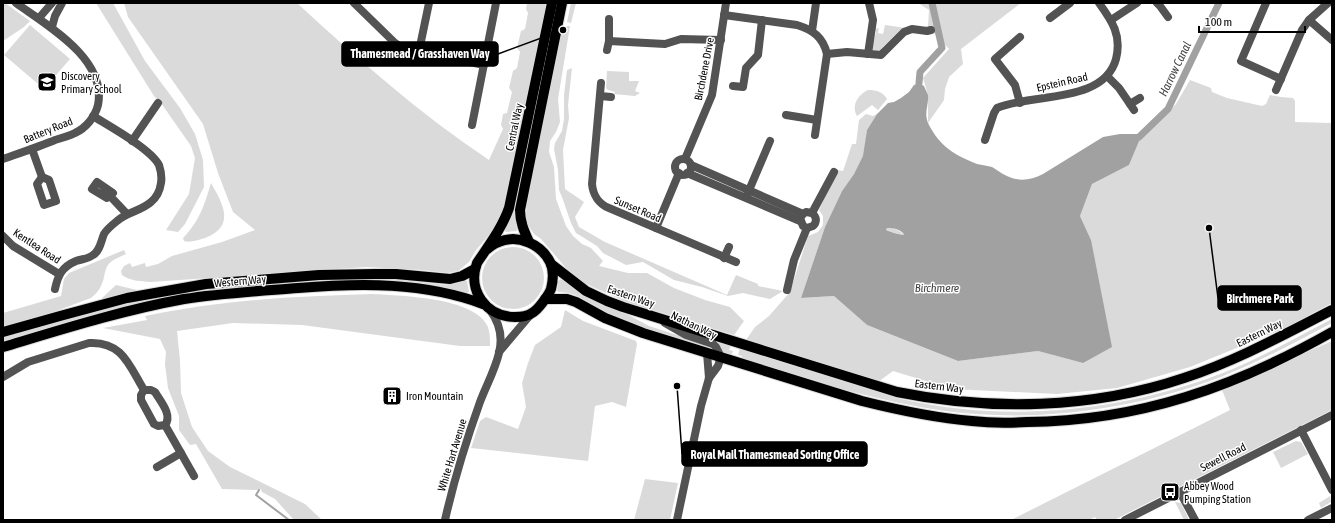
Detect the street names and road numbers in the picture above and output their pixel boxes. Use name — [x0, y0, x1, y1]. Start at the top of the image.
street label: Birchdene Drive — [692, 37, 716, 101]
street label: Epstein Road — [1035, 70, 1089, 94]
street label: Central Way — [503, 102, 525, 152]
street label: Battery Road — [22, 115, 74, 145]
street label: Sunset Road — [613, 194, 663, 224]
street label: Kentlea Road — [11, 226, 63, 266]
street label: Western Way — [214, 273, 267, 289]
street label: Eastern Way — [606, 282, 657, 310]
street label: Nathan Way — [669, 309, 719, 341]
street label: Eastern Way — [1234, 317, 1284, 349]
street label: Eastern Way — [914, 377, 965, 395]
street label: White Hart Avenue — [435, 417, 469, 493]
street label: Sewell Road — [1198, 440, 1248, 474]

